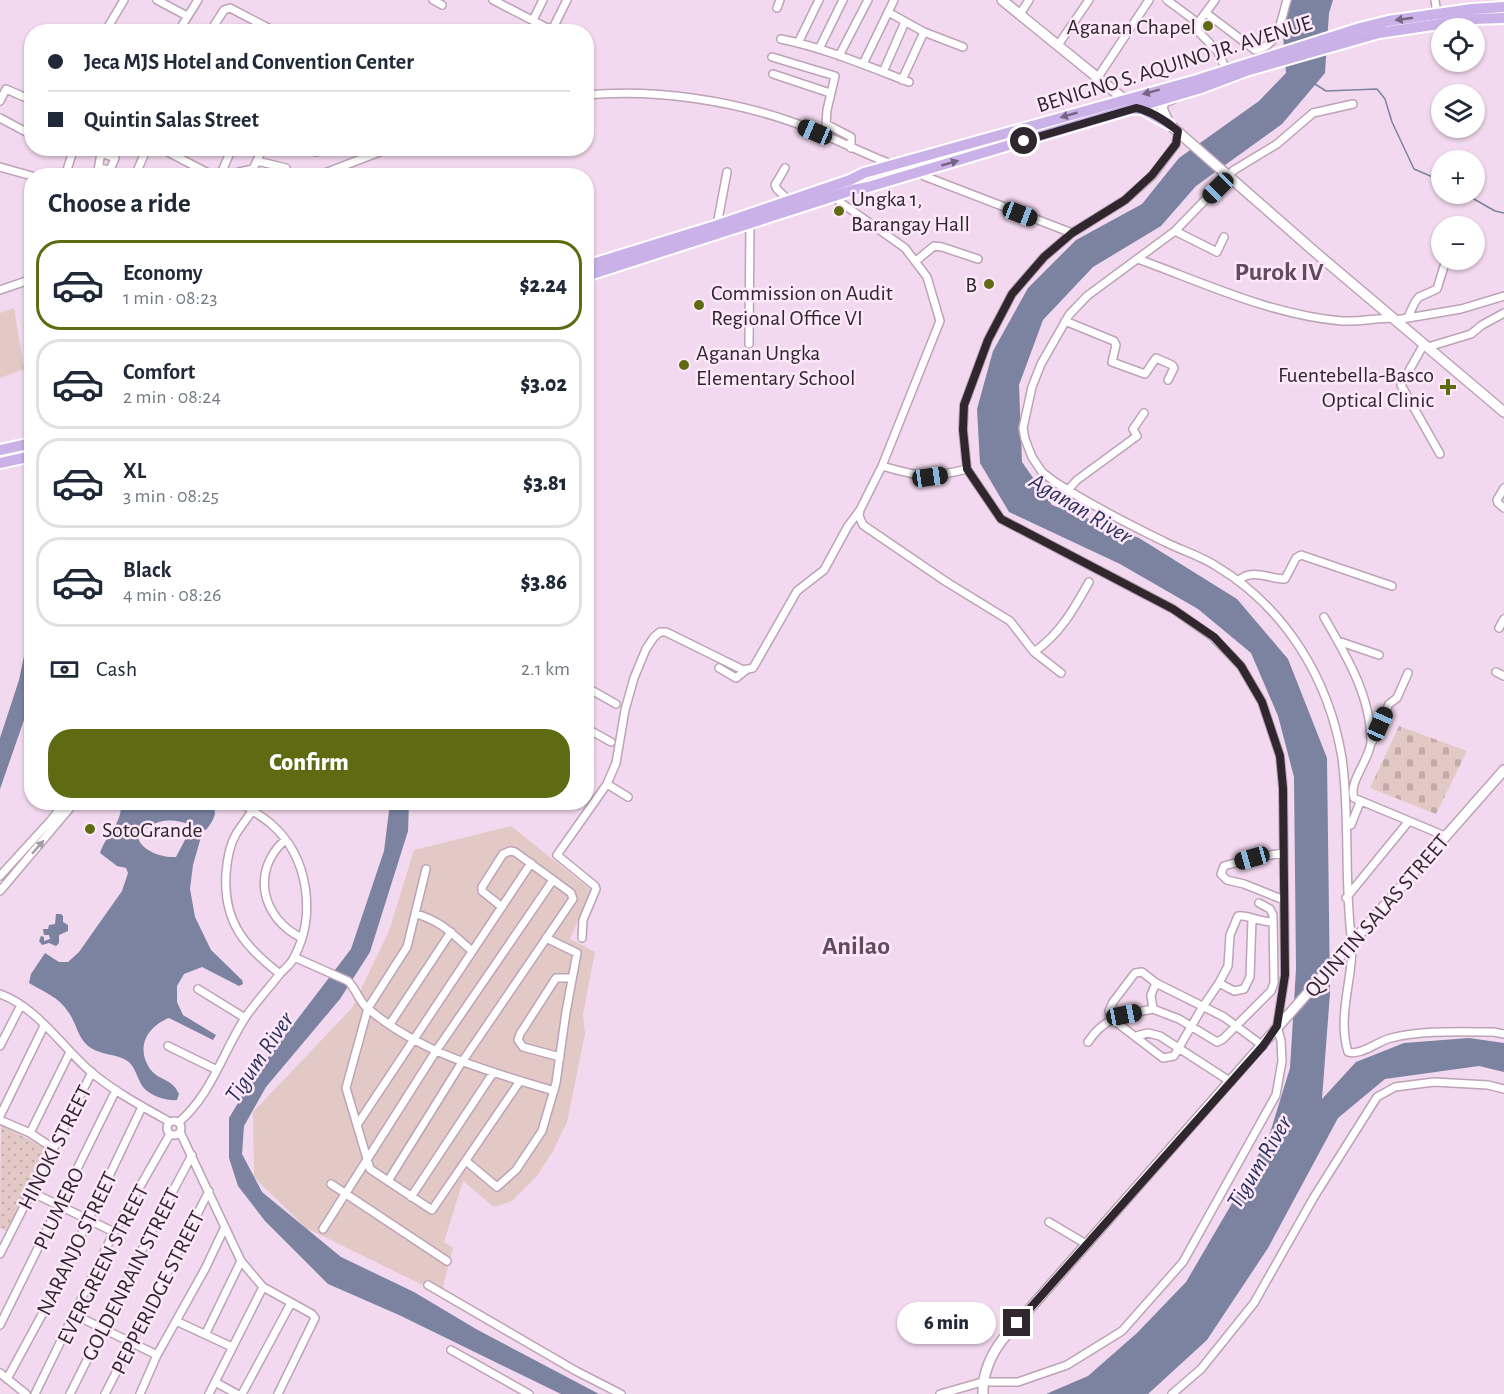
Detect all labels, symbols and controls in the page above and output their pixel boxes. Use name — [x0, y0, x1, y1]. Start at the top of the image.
street label: BENIGNO S. AQUINO JR. AVENUE — [1034, 11, 1315, 116]
one-way arrow — [1395, 14, 1414, 23]
place label: Aganan Chapel — [1067, 16, 1196, 38]
map controls — [1431, 18, 1485, 270]
button: locate — [1431, 18, 1485, 72]
marker: Aganan Chapel — [1201, 19, 1215, 33]
text: Jeca MJS Hotel and Convention Center — [84, 51, 414, 73]
button: layers — [1431, 84, 1485, 138]
one-way arrow — [1142, 88, 1161, 98]
text: Quintin Salas Street — [84, 109, 259, 131]
one-way arrow — [1060, 111, 1078, 120]
car — [795, 117, 835, 147]
route start — [1010, 127, 1037, 154]
button: + — [1431, 150, 1485, 204]
one-way arrow — [941, 158, 959, 167]
car — [1199, 169, 1237, 207]
place label: Ungka 1, Barangay Hall — [851, 188, 970, 235]
text: Choose a ride — [48, 190, 191, 217]
car — [1000, 199, 1040, 229]
marker: Ungka 1, Barangay Hall — [832, 204, 846, 218]
button: − — [1431, 216, 1485, 270]
icon: car — [51, 258, 105, 312]
district label: Purok IV — [1235, 259, 1324, 285]
text: Economy — [123, 262, 203, 284]
text: $2.24 — [520, 274, 567, 296]
place label: B — [965, 274, 977, 296]
marker: B — [982, 277, 996, 291]
place label: Commission on Audit Regional Office VI — [711, 282, 893, 329]
text: 1 min · 08:23 — [123, 288, 217, 308]
marker: Commission on Audit Regional Office VI — [692, 298, 706, 312]
place label: Aganan Ungka Elementary School — [696, 342, 856, 389]
icon: car — [51, 357, 105, 411]
marker: Aganan Ungka Elementary School — [677, 358, 691, 372]
text: Comfort — [123, 361, 195, 383]
place label: Fuentebella-Basco Optical Clinic — [1278, 364, 1435, 411]
text: $3.02 — [520, 373, 567, 395]
marker: Fuentebella-Basco Optical Clinic — [1439, 378, 1457, 396]
text: 2 min · 08:24 — [123, 387, 221, 407]
icon: car — [51, 456, 105, 510]
text: XL — [123, 460, 146, 482]
car — [911, 466, 949, 488]
water label: Aganan River — [1024, 468, 1137, 549]
text: $3.81 — [523, 472, 567, 494]
text: 3 min · 08:25 — [123, 486, 219, 506]
icon: car — [51, 555, 105, 609]
text: Black — [123, 559, 171, 581]
text: $3.86 — [520, 571, 567, 593]
text: 4 min · 08:26 — [123, 585, 221, 605]
icon: cash — [48, 653, 81, 686]
text: Cash — [96, 658, 137, 680]
text: 2.1 km — [521, 659, 570, 679]
car — [1364, 704, 1396, 744]
button: Confirm — [48, 729, 570, 798]
place label: SotoGrande — [102, 819, 203, 841]
marker: SotoGrande — [83, 822, 97, 836]
street label: QUINTIN SALAS STREET — [1300, 830, 1453, 1001]
one-way arrow — [31, 840, 44, 855]
car — [1232, 844, 1272, 872]
district label: Anilao — [822, 933, 890, 959]
car — [1105, 1003, 1143, 1027]
water label: Tigum River — [221, 1007, 299, 1107]
street label: HINOKI STREET — [14, 1082, 96, 1213]
water label: Tigum River — [1223, 1111, 1297, 1213]
street label: PLUMERO — [30, 1164, 88, 1253]
street label: NARANJO STREET — [33, 1168, 121, 1319]
street label: EVERGREEN STREET — [53, 1181, 153, 1348]
street label: GOLDENRAIN STREET — [78, 1184, 184, 1364]
street label: PEPPERIDGE STREET — [107, 1207, 209, 1378]
callout: 6 min — [897, 1302, 996, 1344]
route end — [1003, 1309, 1030, 1336]
text: 6 min — [924, 1313, 969, 1333]

